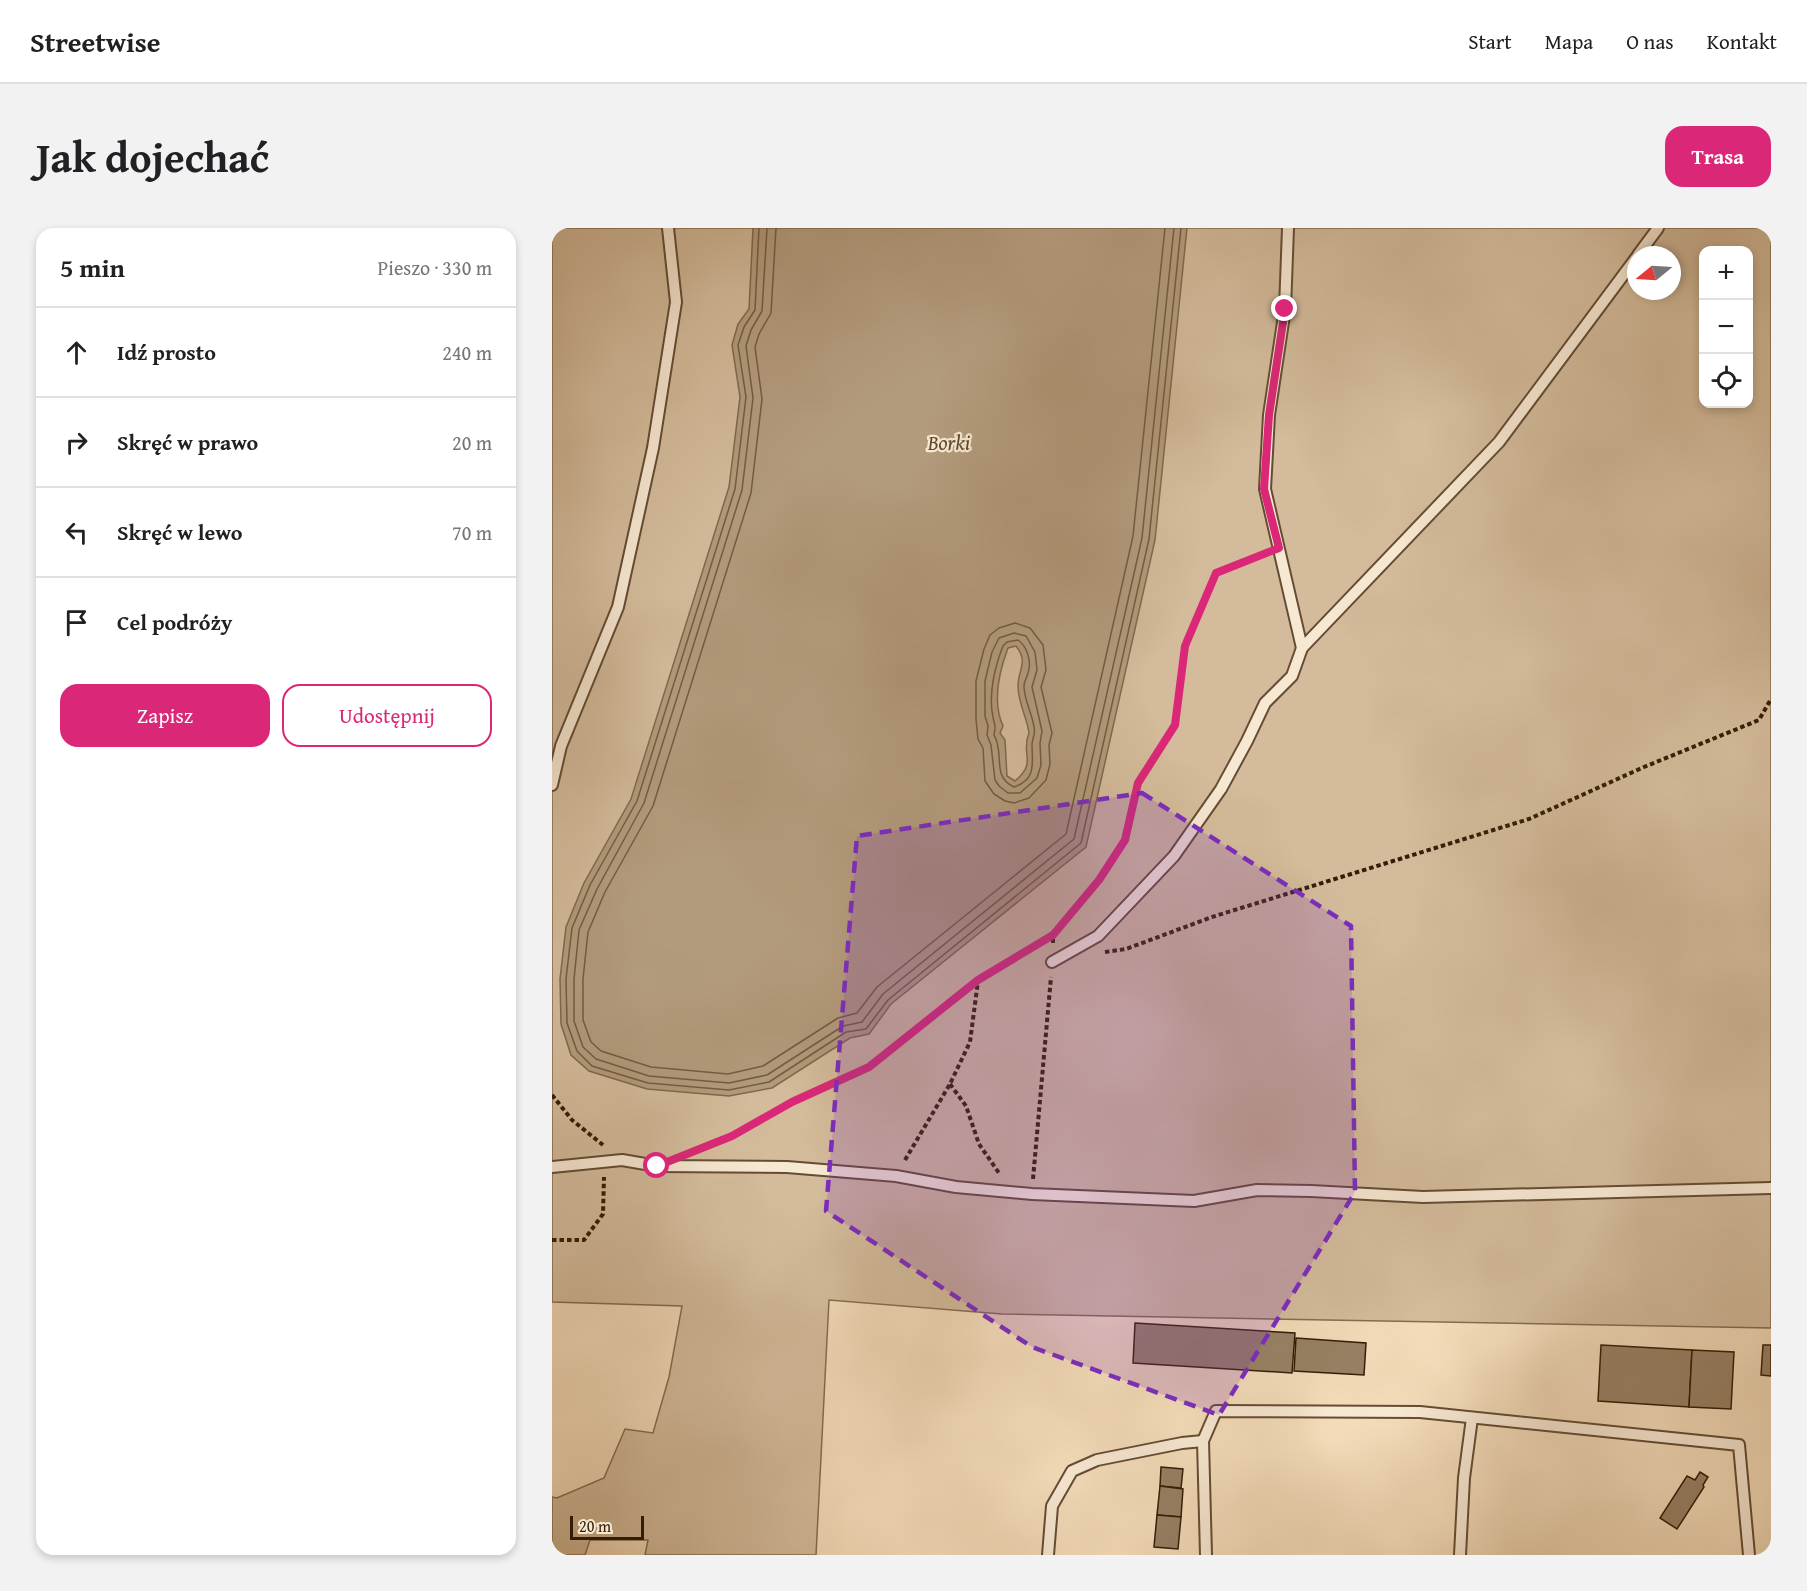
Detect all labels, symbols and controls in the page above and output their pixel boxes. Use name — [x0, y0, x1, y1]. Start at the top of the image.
text: Streetwise — [30, 21, 160, 62]
text: Start — [1468, 26, 1512, 57]
text: Mapa — [1545, 26, 1593, 57]
text: O nas — [1626, 26, 1674, 57]
text: Kontakt — [1707, 26, 1777, 57]
text: Jak dojechać — [36, 126, 269, 187]
button: Trasa — [1665, 126, 1771, 187]
north arrow — [1627, 246, 1681, 300]
map controls — [1699, 246, 1753, 408]
button: + — [1699, 246, 1753, 300]
text: 5 min — [60, 248, 125, 287]
text: Pieszo · 330 m — [378, 253, 492, 282]
route end — [1271, 295, 1297, 321]
button: − — [1699, 300, 1753, 354]
icon: ahead — [60, 336, 93, 369]
text: Idź prosto — [117, 336, 216, 368]
text: 240 m — [442, 338, 492, 367]
button: locate — [1699, 354, 1753, 408]
icon: right — [60, 426, 93, 459]
text: Skręć w prawo — [117, 426, 258, 458]
water label: Borki — [927, 427, 971, 458]
text: 20 m — [452, 428, 492, 457]
icon: left — [60, 516, 93, 549]
text: Skręć w lewo — [117, 516, 243, 548]
text: 70 m — [452, 518, 492, 547]
icon: arrive — [60, 606, 93, 639]
text: Cel podróży — [117, 606, 232, 638]
button: Zapisz — [60, 684, 270, 747]
button: Udostępnij — [282, 684, 492, 747]
route start — [643, 1152, 669, 1178]
scale bar — [570, 1513, 644, 1540]
text: 20 m — [579, 1514, 611, 1538]

